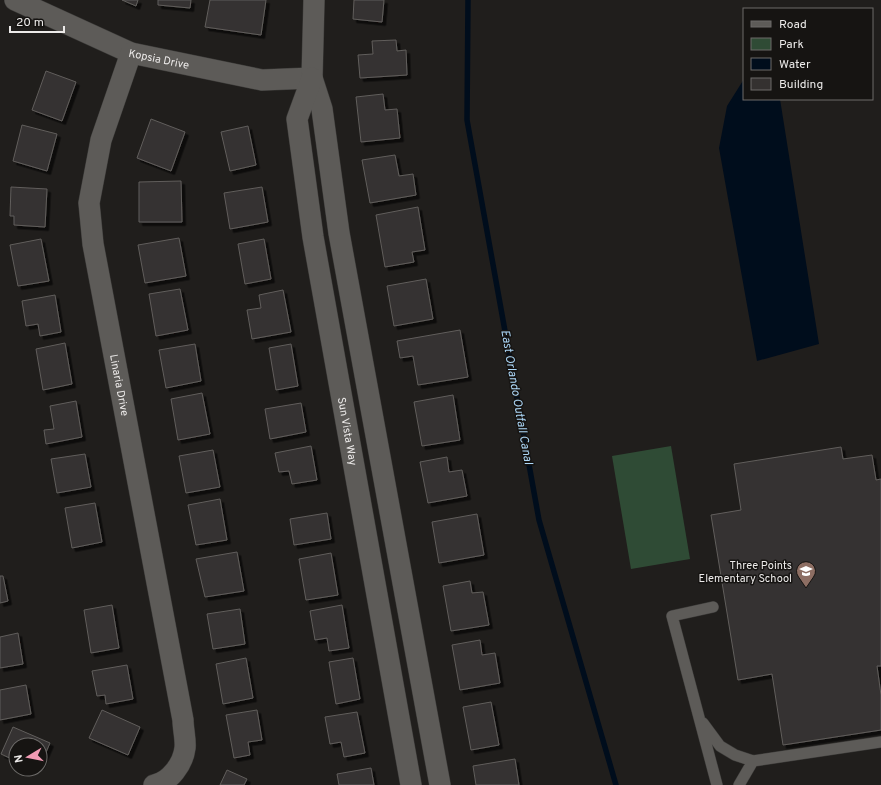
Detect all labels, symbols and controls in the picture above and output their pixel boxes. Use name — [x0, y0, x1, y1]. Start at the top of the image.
scale bar — [10, 8, 64, 34]
legend — [743, 8, 873, 100]
text: 20 m — [16, 15, 44, 31]
text: Road — [779, 17, 807, 33]
text: Park — [779, 37, 804, 53]
street label: Kopsia Drive — [127, 47, 190, 73]
text: Water — [779, 57, 811, 73]
text: Building — [779, 77, 823, 93]
water label: East Orlando Outfall Canal — [496, 329, 536, 467]
street label: Linaria Drive — [106, 353, 131, 417]
street label: Sun Vista Way — [334, 396, 360, 467]
place label: Three Points Elementary School — [699, 559, 792, 586]
school or university icon: Three Points Elementary School — [795, 560, 817, 588]
north arrow — [8, 737, 48, 777]
text: N — [12, 753, 27, 764]

